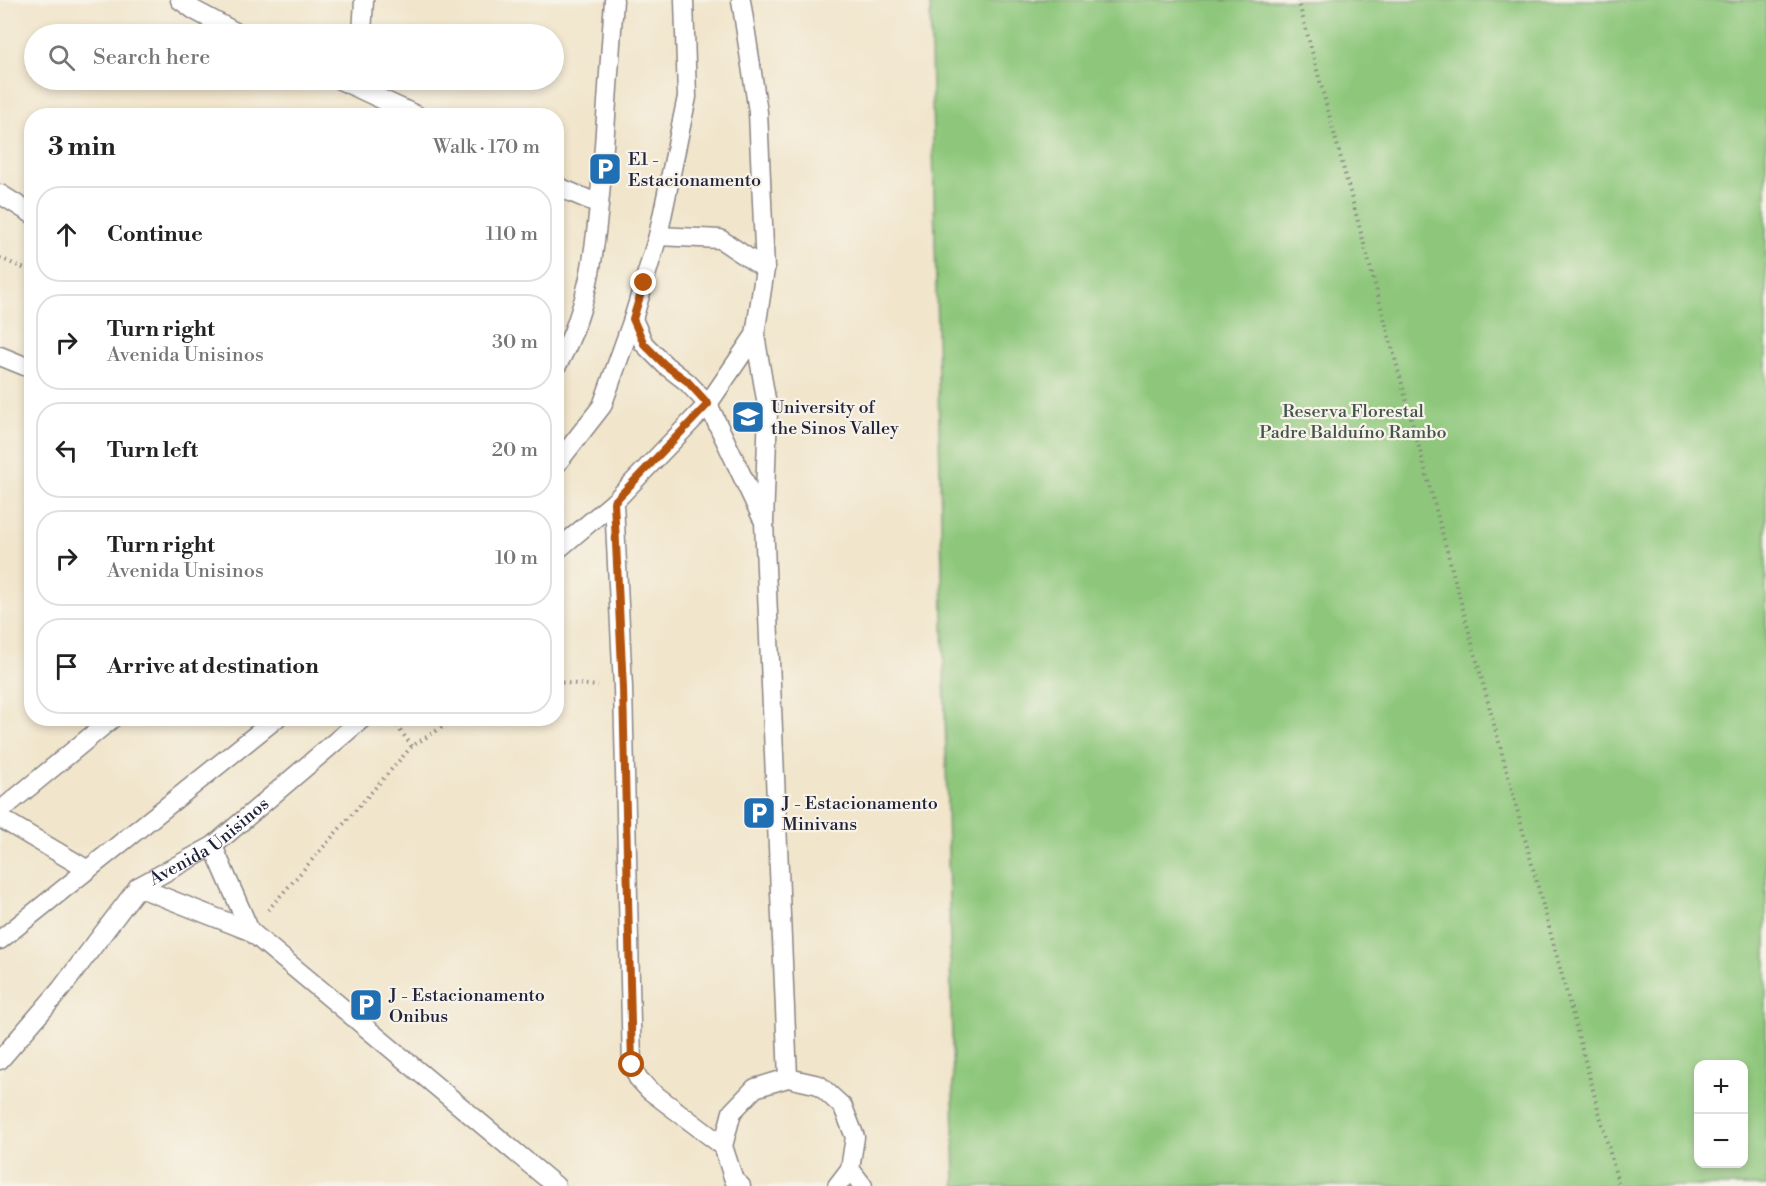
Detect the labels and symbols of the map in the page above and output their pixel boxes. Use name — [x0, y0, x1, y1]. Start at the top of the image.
place label: E1 - Estacionamento — [628, 148, 761, 192]
parking icon: E1 - Estacionamento — [587, 151, 623, 187]
route end — [630, 269, 656, 295]
place label: University of the Sinos Valley — [771, 396, 899, 440]
school or university icon: University of the Sinos Valley — [730, 399, 766, 435]
park label: Reserva Florestal Padre Balduíno Rambo — [1259, 400, 1447, 444]
street label: Avenida Unisinos — [144, 792, 274, 891]
place label: J - Estacionamento Minivans — [781, 792, 938, 836]
parking icon: J - Estacionamento Minivans — [741, 795, 777, 831]
place label: J - Estacionamento Onibus — [388, 984, 545, 1028]
parking icon: J - Estacionamento Onibus — [348, 987, 384, 1023]
route start — [618, 1051, 644, 1077]

